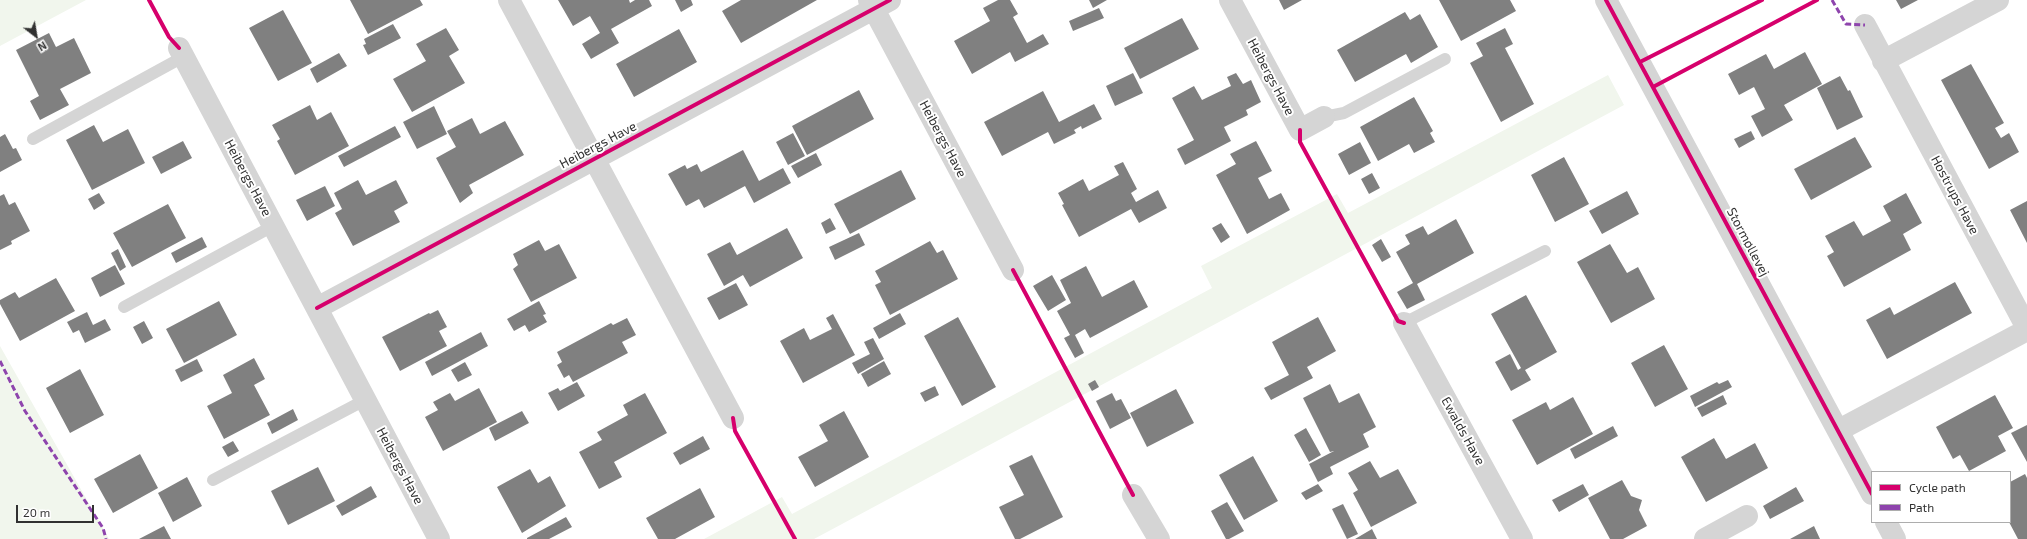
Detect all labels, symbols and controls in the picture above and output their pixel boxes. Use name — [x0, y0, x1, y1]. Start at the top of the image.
north arrow — [16, 16, 56, 56]
street label: Heibergs Have — [1244, 36, 1298, 118]
text: N — [36, 39, 49, 54]
street label: Heibergs Have — [916, 98, 970, 180]
street label: Heibergs Have — [557, 118, 639, 172]
street label: Heibergs Have — [221, 137, 275, 219]
street label: Hostrups Have — [1928, 153, 1982, 237]
street label: Stormøllevej — [1723, 205, 1773, 279]
street label: Ewalds Have — [1438, 394, 1488, 468]
street label: Heibergs Have — [373, 425, 427, 507]
legend — [1871, 471, 2011, 523]
text: Cycle path — [1909, 480, 1966, 494]
scale bar — [18, 497, 96, 523]
text: Path — [1909, 500, 1934, 514]
text: 20 m — [23, 505, 50, 519]

